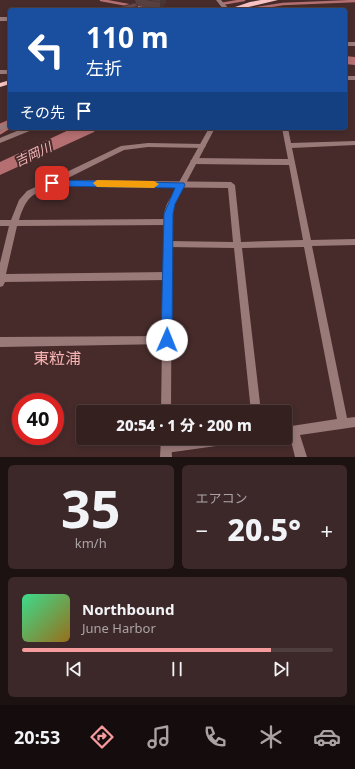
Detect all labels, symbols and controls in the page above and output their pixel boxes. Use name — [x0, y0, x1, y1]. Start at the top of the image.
text: 110 m — [86, 18, 169, 56]
icon: left — [20, 24, 72, 76]
text: 左折 — [86, 56, 122, 80]
icon: arrive — [73, 100, 95, 122]
text: その先 — [20, 102, 65, 122]
water label: 吉岡川 — [12, 137, 56, 170]
pin — [35, 166, 69, 200]
icon: arrive — [41, 172, 63, 194]
position arrow — [146, 319, 188, 361]
district label: 東粒浦 — [33, 347, 81, 369]
speed limit sign: 40 — [12, 393, 64, 445]
text: 20:54 · 1 分 · 200 m — [116, 415, 252, 435]
text: 35 — [61, 472, 121, 543]
text: エアコン — [196, 489, 248, 507]
text: 20.5° — [228, 509, 301, 550]
text: − — [196, 515, 208, 545]
text: + — [320, 515, 333, 545]
text: km/h — [75, 534, 107, 552]
text: Northbound — [82, 599, 174, 619]
text: June Harbor — [82, 619, 156, 637]
icon: previous — [63, 658, 85, 680]
icon: pause — [166, 658, 188, 680]
icon: next — [270, 658, 292, 680]
icon: directions — [88, 723, 116, 751]
icon: music — [145, 723, 173, 751]
icon: phone — [201, 723, 229, 751]
icon: climate — [257, 723, 285, 751]
icon: car — [313, 723, 341, 751]
text: 20:53 — [14, 725, 60, 749]

